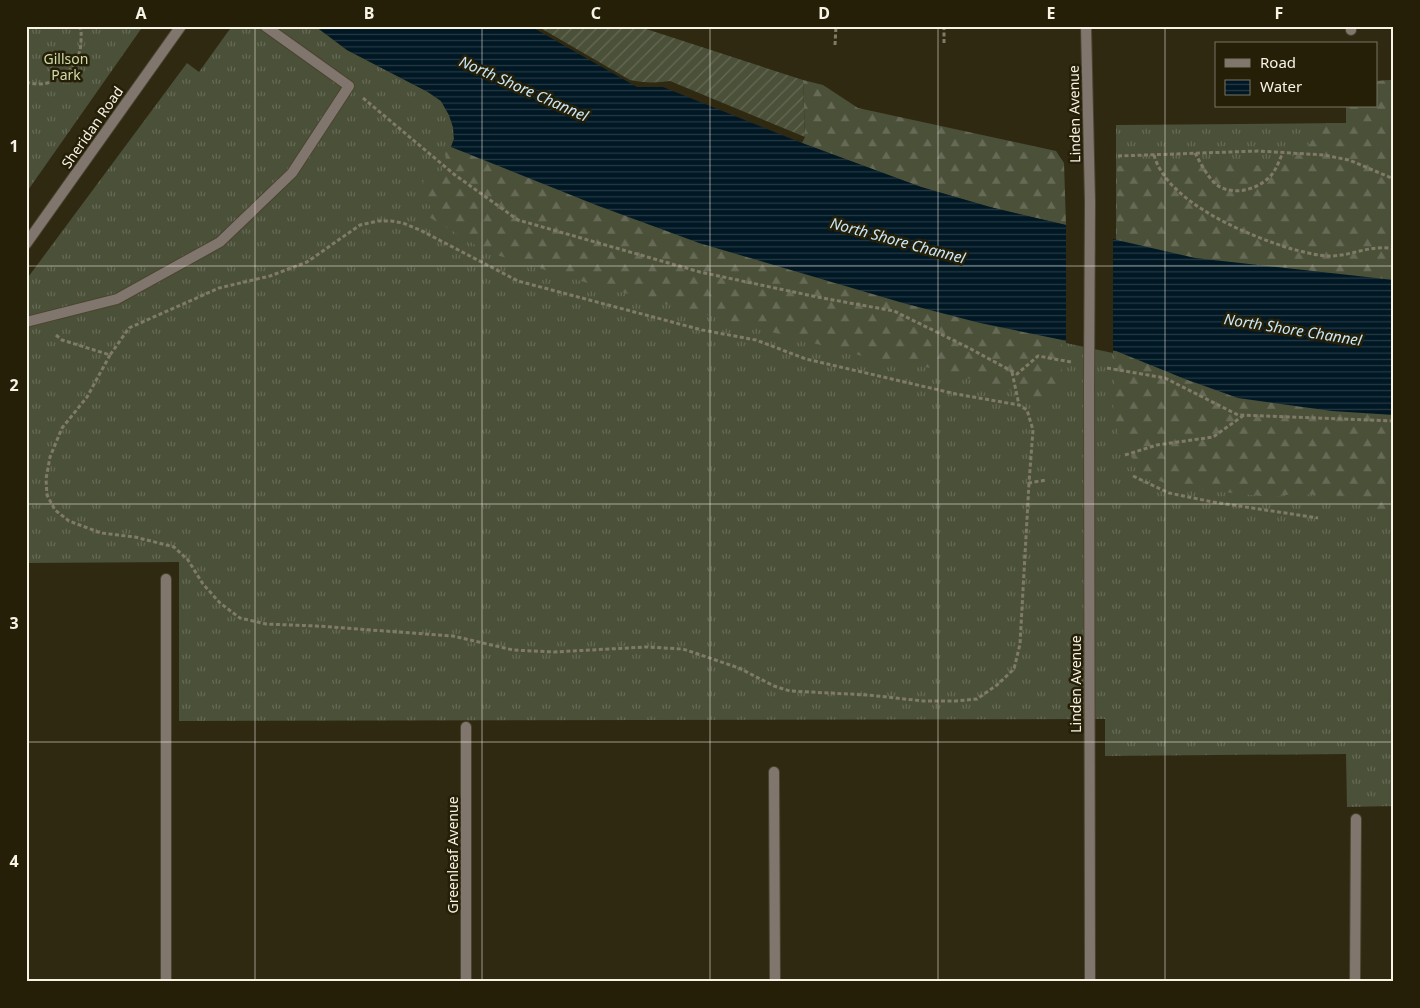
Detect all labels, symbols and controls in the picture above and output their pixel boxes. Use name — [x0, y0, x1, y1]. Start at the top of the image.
text: A — [135, 2, 147, 24]
text: B — [364, 2, 374, 24]
text: C — [591, 2, 601, 24]
text: D — [818, 2, 830, 24]
text: E — [1047, 2, 1056, 24]
text: F — [1275, 2, 1283, 24]
legend — [1215, 42, 1378, 108]
park label: Gillson Park — [44, 49, 88, 84]
water label: North Shore Channel — [456, 51, 593, 126]
text: Road — [1260, 52, 1296, 72]
street label: Linden Avenue — [1064, 65, 1084, 163]
text: Water — [1260, 76, 1302, 96]
street label: Sheridan Road — [57, 82, 127, 172]
text: 1 — [9, 135, 19, 157]
water label: North Shore Channel — [828, 212, 969, 268]
water label: North Shore Channel — [1223, 308, 1364, 350]
text: 2 — [9, 374, 19, 396]
text: 3 — [9, 612, 19, 634]
street label: Linden Avenue — [1066, 635, 1085, 733]
street label: Greenleaf Avenue — [443, 796, 462, 914]
text: 4 — [9, 850, 19, 872]

